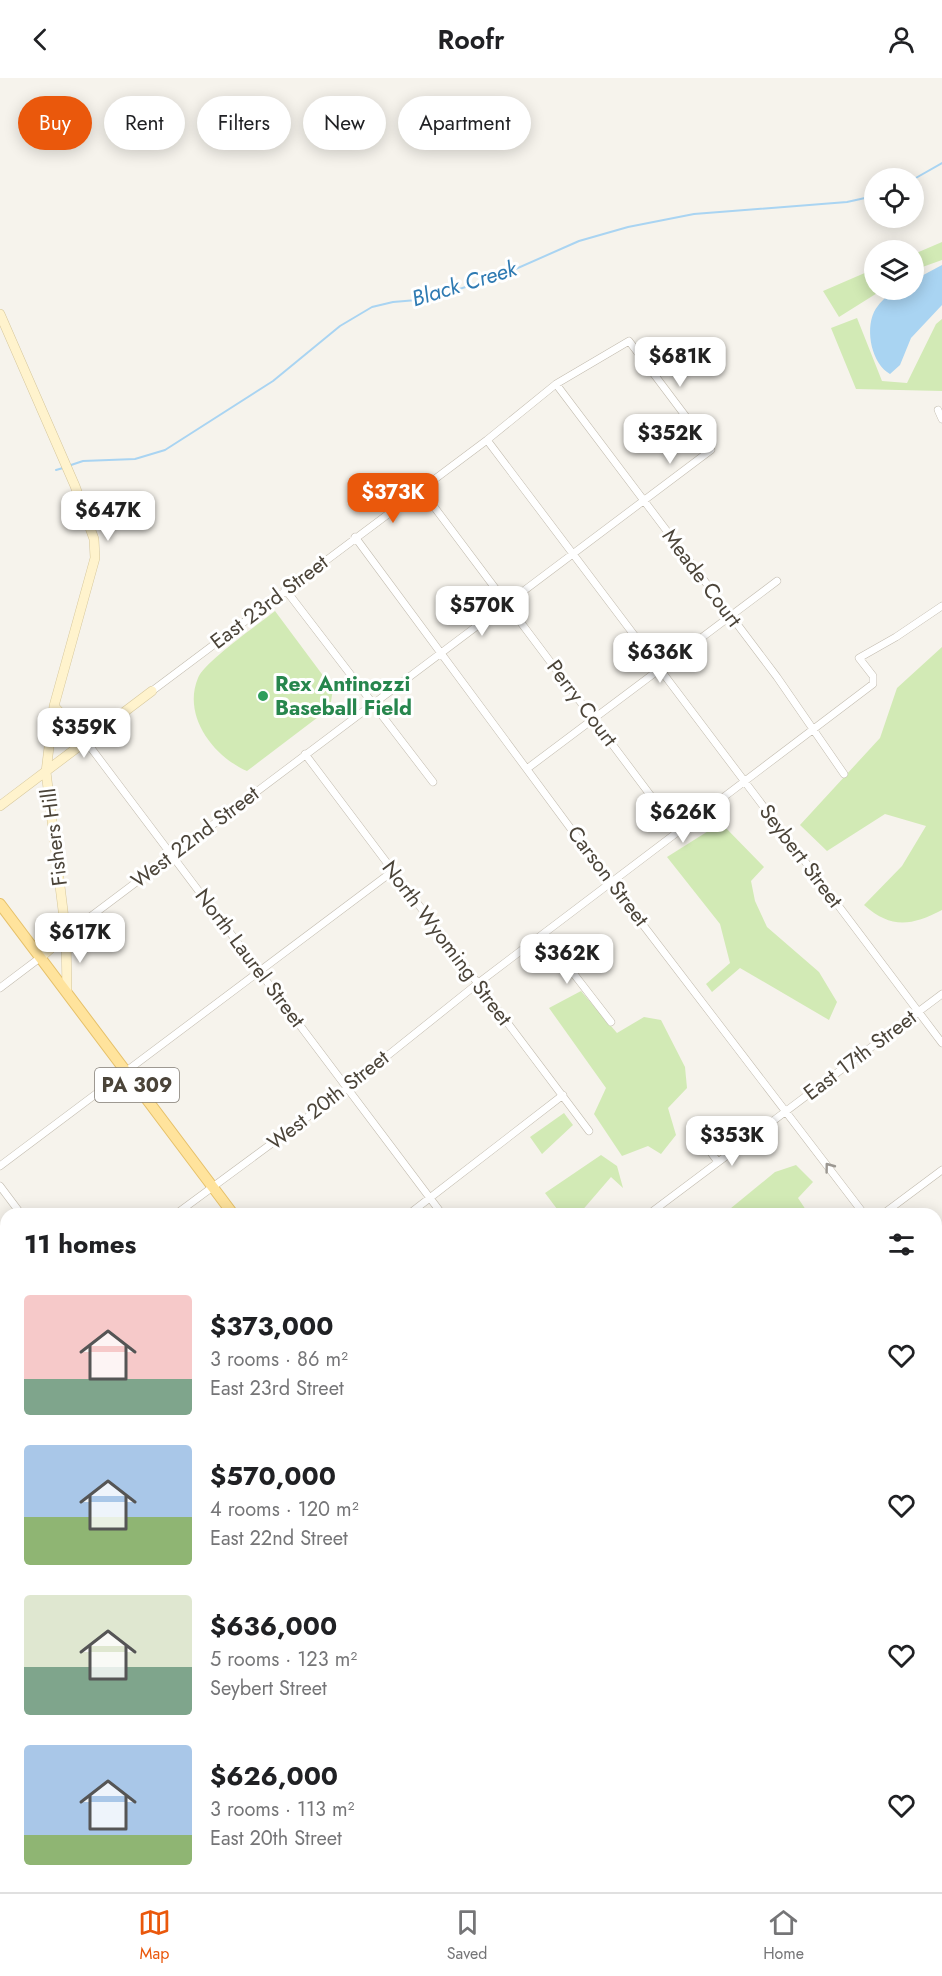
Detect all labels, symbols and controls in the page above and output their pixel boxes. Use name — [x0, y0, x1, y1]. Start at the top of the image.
text: Roofr — [437, 20, 505, 59]
icon: back — [24, 23, 57, 56]
icon: person — [885, 23, 918, 56]
chip: Buy — [18, 96, 92, 150]
chip: Rent — [104, 96, 185, 150]
chip: Filters — [197, 96, 291, 150]
chip: New — [303, 96, 386, 150]
chip: Apartment — [398, 96, 531, 150]
map controls — [864, 168, 924, 300]
button: locate — [864, 168, 924, 228]
button: layers — [864, 240, 924, 300]
water label: Black Creek — [408, 251, 522, 314]
pin: $681K — [638, 337, 722, 388]
text: $681K — [649, 342, 711, 371]
pin: $352K — [628, 414, 712, 465]
text: $352K — [638, 419, 702, 448]
pin: $373K — [351, 473, 435, 524]
text: $373K — [361, 478, 425, 507]
pin: $647K — [66, 491, 150, 542]
text: $647K — [75, 496, 141, 525]
street label: Meade Court — [655, 523, 749, 633]
street label: East 23rd Street — [204, 548, 334, 656]
pin: $570K — [440, 586, 524, 637]
text: $570K — [450, 591, 514, 620]
pin: $636K — [618, 633, 702, 684]
text: $636K — [627, 638, 693, 667]
street label: Perry Court — [540, 653, 624, 753]
place label: Rex Antinozzi Baseball Field — [275, 669, 412, 723]
marker: Rex Antinozzi Baseball Field — [256, 689, 270, 703]
pin: $359K — [42, 708, 126, 759]
text: $359K — [51, 713, 117, 742]
street label: West 22nd Street — [125, 779, 265, 895]
street label: Fishers Hill — [33, 786, 75, 888]
pin: $626K — [641, 793, 725, 844]
text: $626K — [650, 798, 716, 827]
street label: Seybert Street — [752, 798, 850, 914]
street label: Carson Street — [560, 819, 656, 933]
street label: North Wyoming Street — [375, 854, 519, 1032]
street label: North Laurel Street — [188, 882, 312, 1034]
pin: $617K — [38, 913, 122, 964]
text: $617K — [49, 918, 111, 947]
pin: $362K — [525, 934, 609, 985]
text: $362K — [534, 939, 600, 968]
street label: East 17th Street — [797, 1003, 923, 1107]
street label: West 20th Street — [261, 1043, 395, 1157]
road number: PA 309 — [95, 1068, 179, 1102]
pin: $353K — [690, 1116, 774, 1167]
text: $353K — [700, 1121, 764, 1150]
one-way arrow — [825, 1162, 836, 1173]
text: 11 homes — [24, 1225, 136, 1263]
icon: filters — [885, 1228, 918, 1261]
text: $373,000 — [210, 1307, 333, 1345]
icon: home — [72, 1319, 144, 1391]
icon: heart — [885, 1339, 918, 1372]
text: 3 rooms · 86 m² — [210, 1345, 348, 1374]
text: East 23rd Street — [210, 1374, 344, 1403]
text: $570,000 — [210, 1457, 336, 1495]
icon: home — [72, 1469, 144, 1541]
icon: heart — [885, 1489, 918, 1522]
text: 4 rooms · 120 m² — [210, 1495, 359, 1524]
text: East 22nd Street — [210, 1524, 348, 1553]
text: $636,000 — [210, 1607, 337, 1645]
icon: home — [72, 1619, 144, 1691]
icon: heart — [885, 1639, 918, 1672]
text: 5 rooms · 123 m² — [210, 1645, 357, 1674]
text: Seybert Street — [210, 1674, 327, 1703]
text: $626,000 — [210, 1757, 338, 1795]
icon: home — [72, 1769, 144, 1841]
icon: heart — [885, 1789, 918, 1822]
text: 3 rooms · 113 m² — [210, 1795, 354, 1824]
text: East 20th Street — [210, 1824, 342, 1853]
tab: Map — [138, 1906, 171, 1965]
tab: Saved — [447, 1906, 487, 1965]
tab: Home — [763, 1906, 804, 1965]

